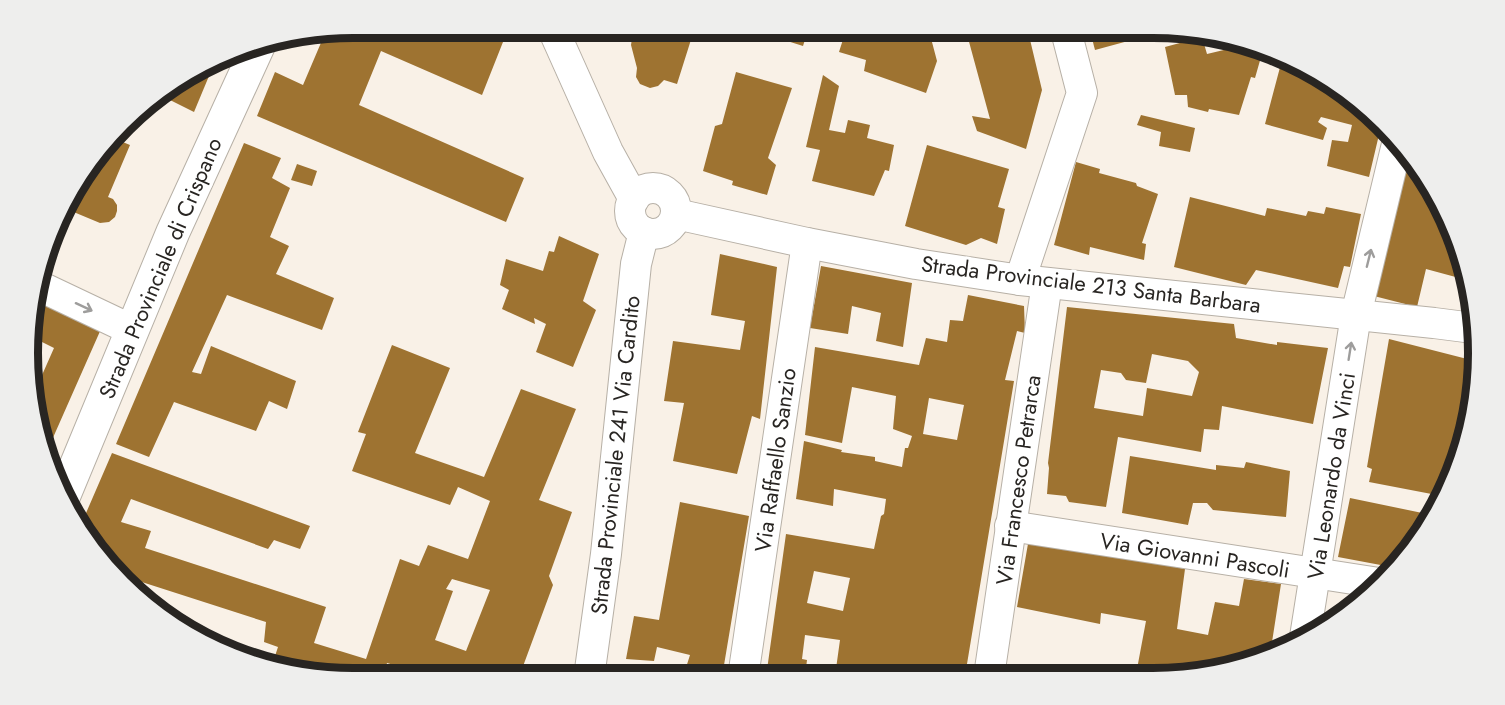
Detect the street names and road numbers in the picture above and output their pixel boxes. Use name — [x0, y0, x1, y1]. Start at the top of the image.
street label: Strada Provinciale di Crispano — [90, 132, 230, 404]
street label: Strada Provinciale 213 Santa Barbara — [919, 247, 1263, 321]
street label: Strada Provinciale 241 Via Cardito — [582, 294, 648, 616]
street label: Via Raffaello Sanzio — [746, 366, 804, 554]
street label: Via Leonardo da Vinci — [1299, 370, 1363, 582]
street label: Via Francesco Petrarca — [987, 373, 1049, 587]
street label: Via Giovanni Pascoli — [1098, 524, 1292, 586]

